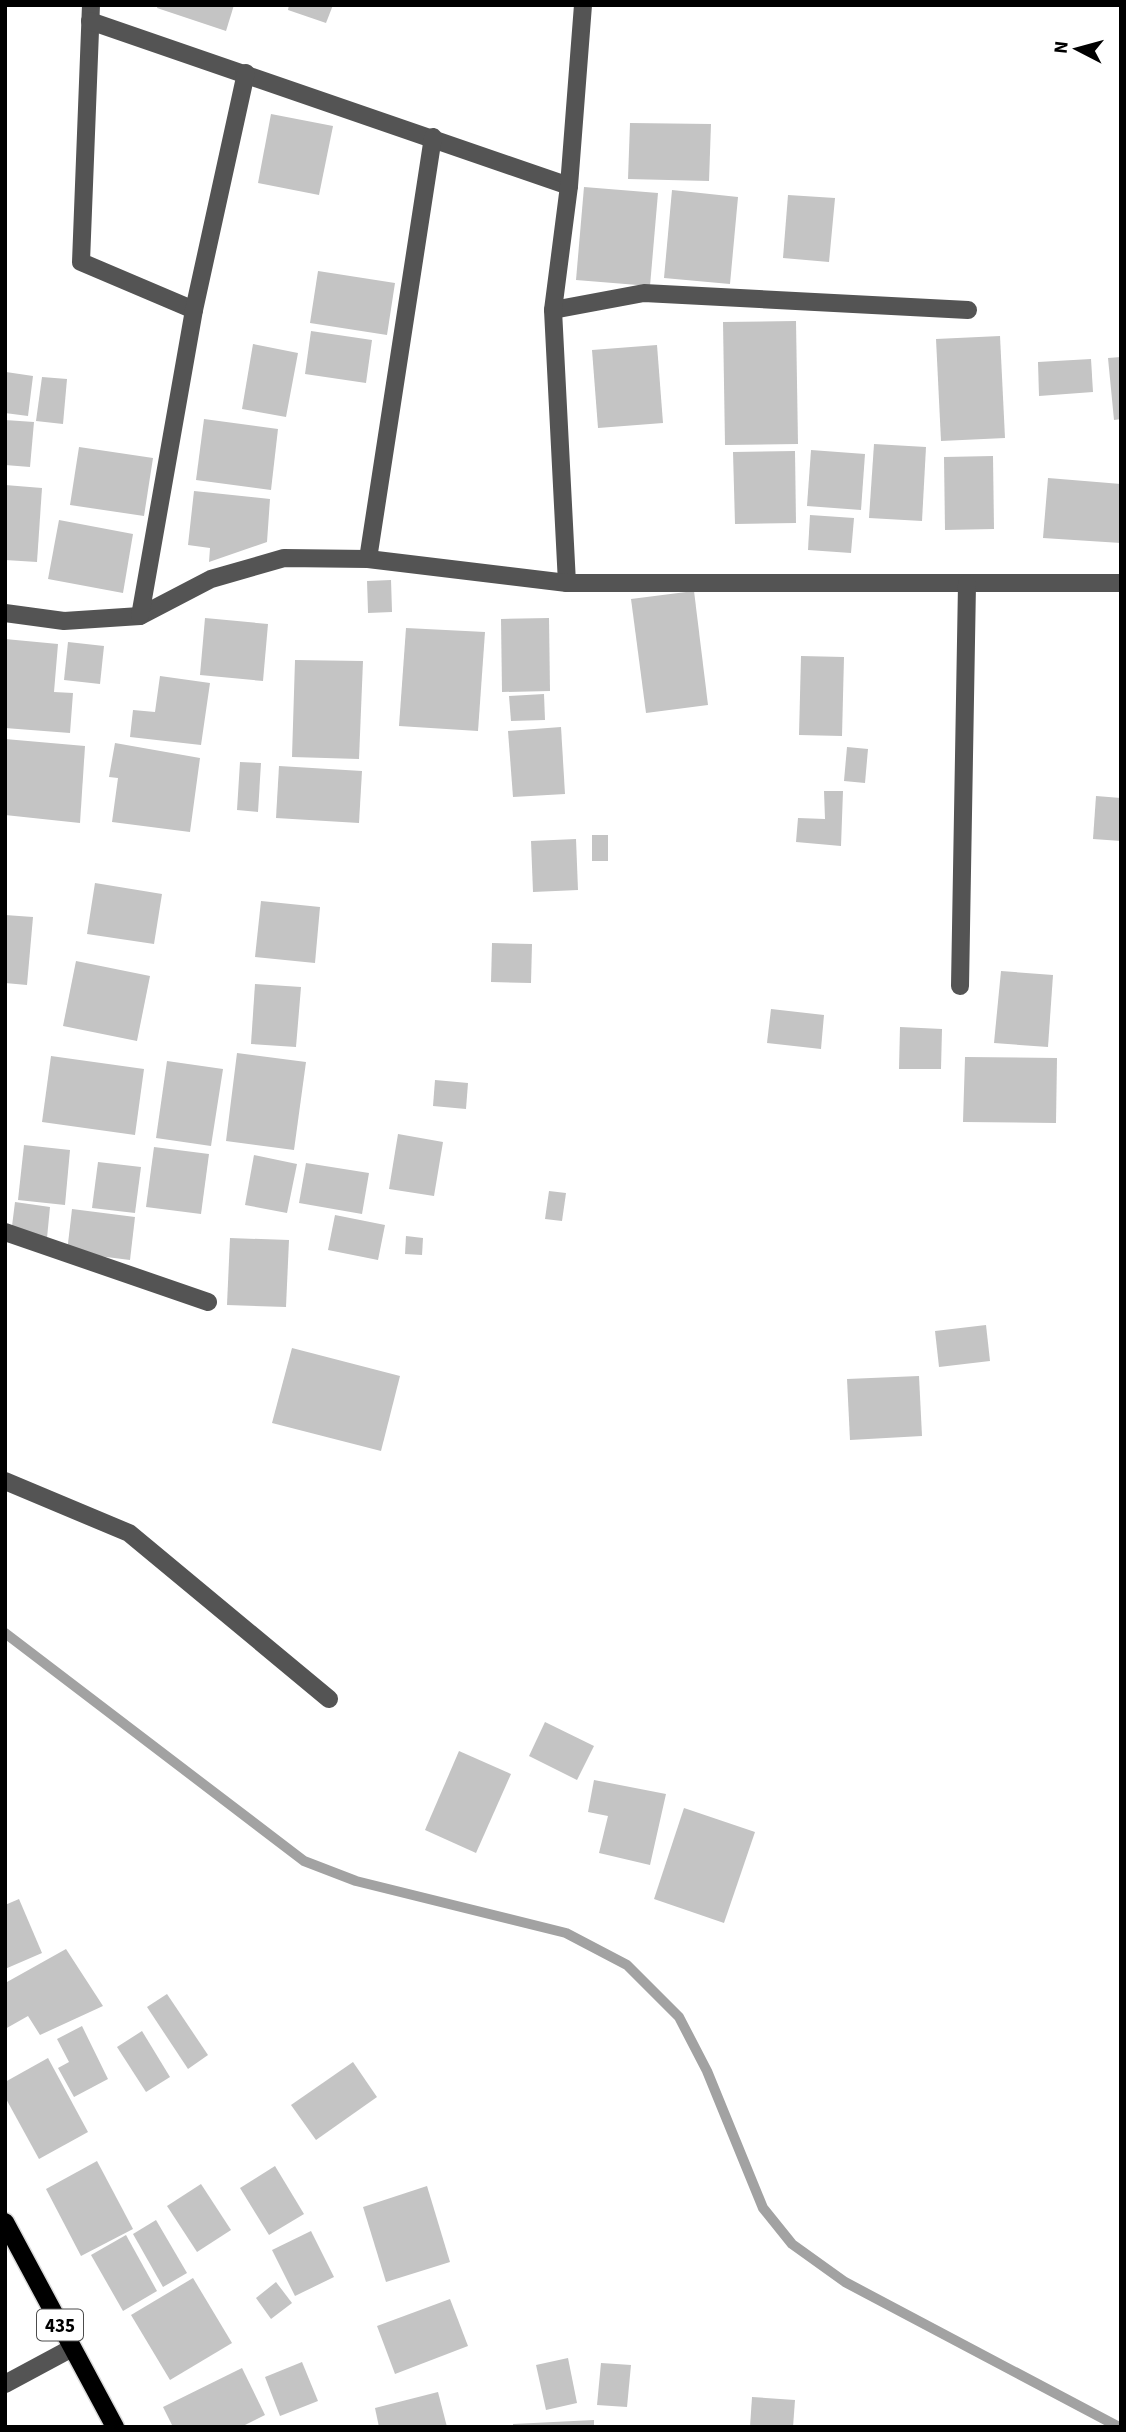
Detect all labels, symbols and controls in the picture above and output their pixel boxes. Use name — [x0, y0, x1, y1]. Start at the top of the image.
north arrow — [1042, 14, 1112, 84]
text: N — [1047, 40, 1076, 55]
road number: 435 — [37, 2310, 83, 2340]

